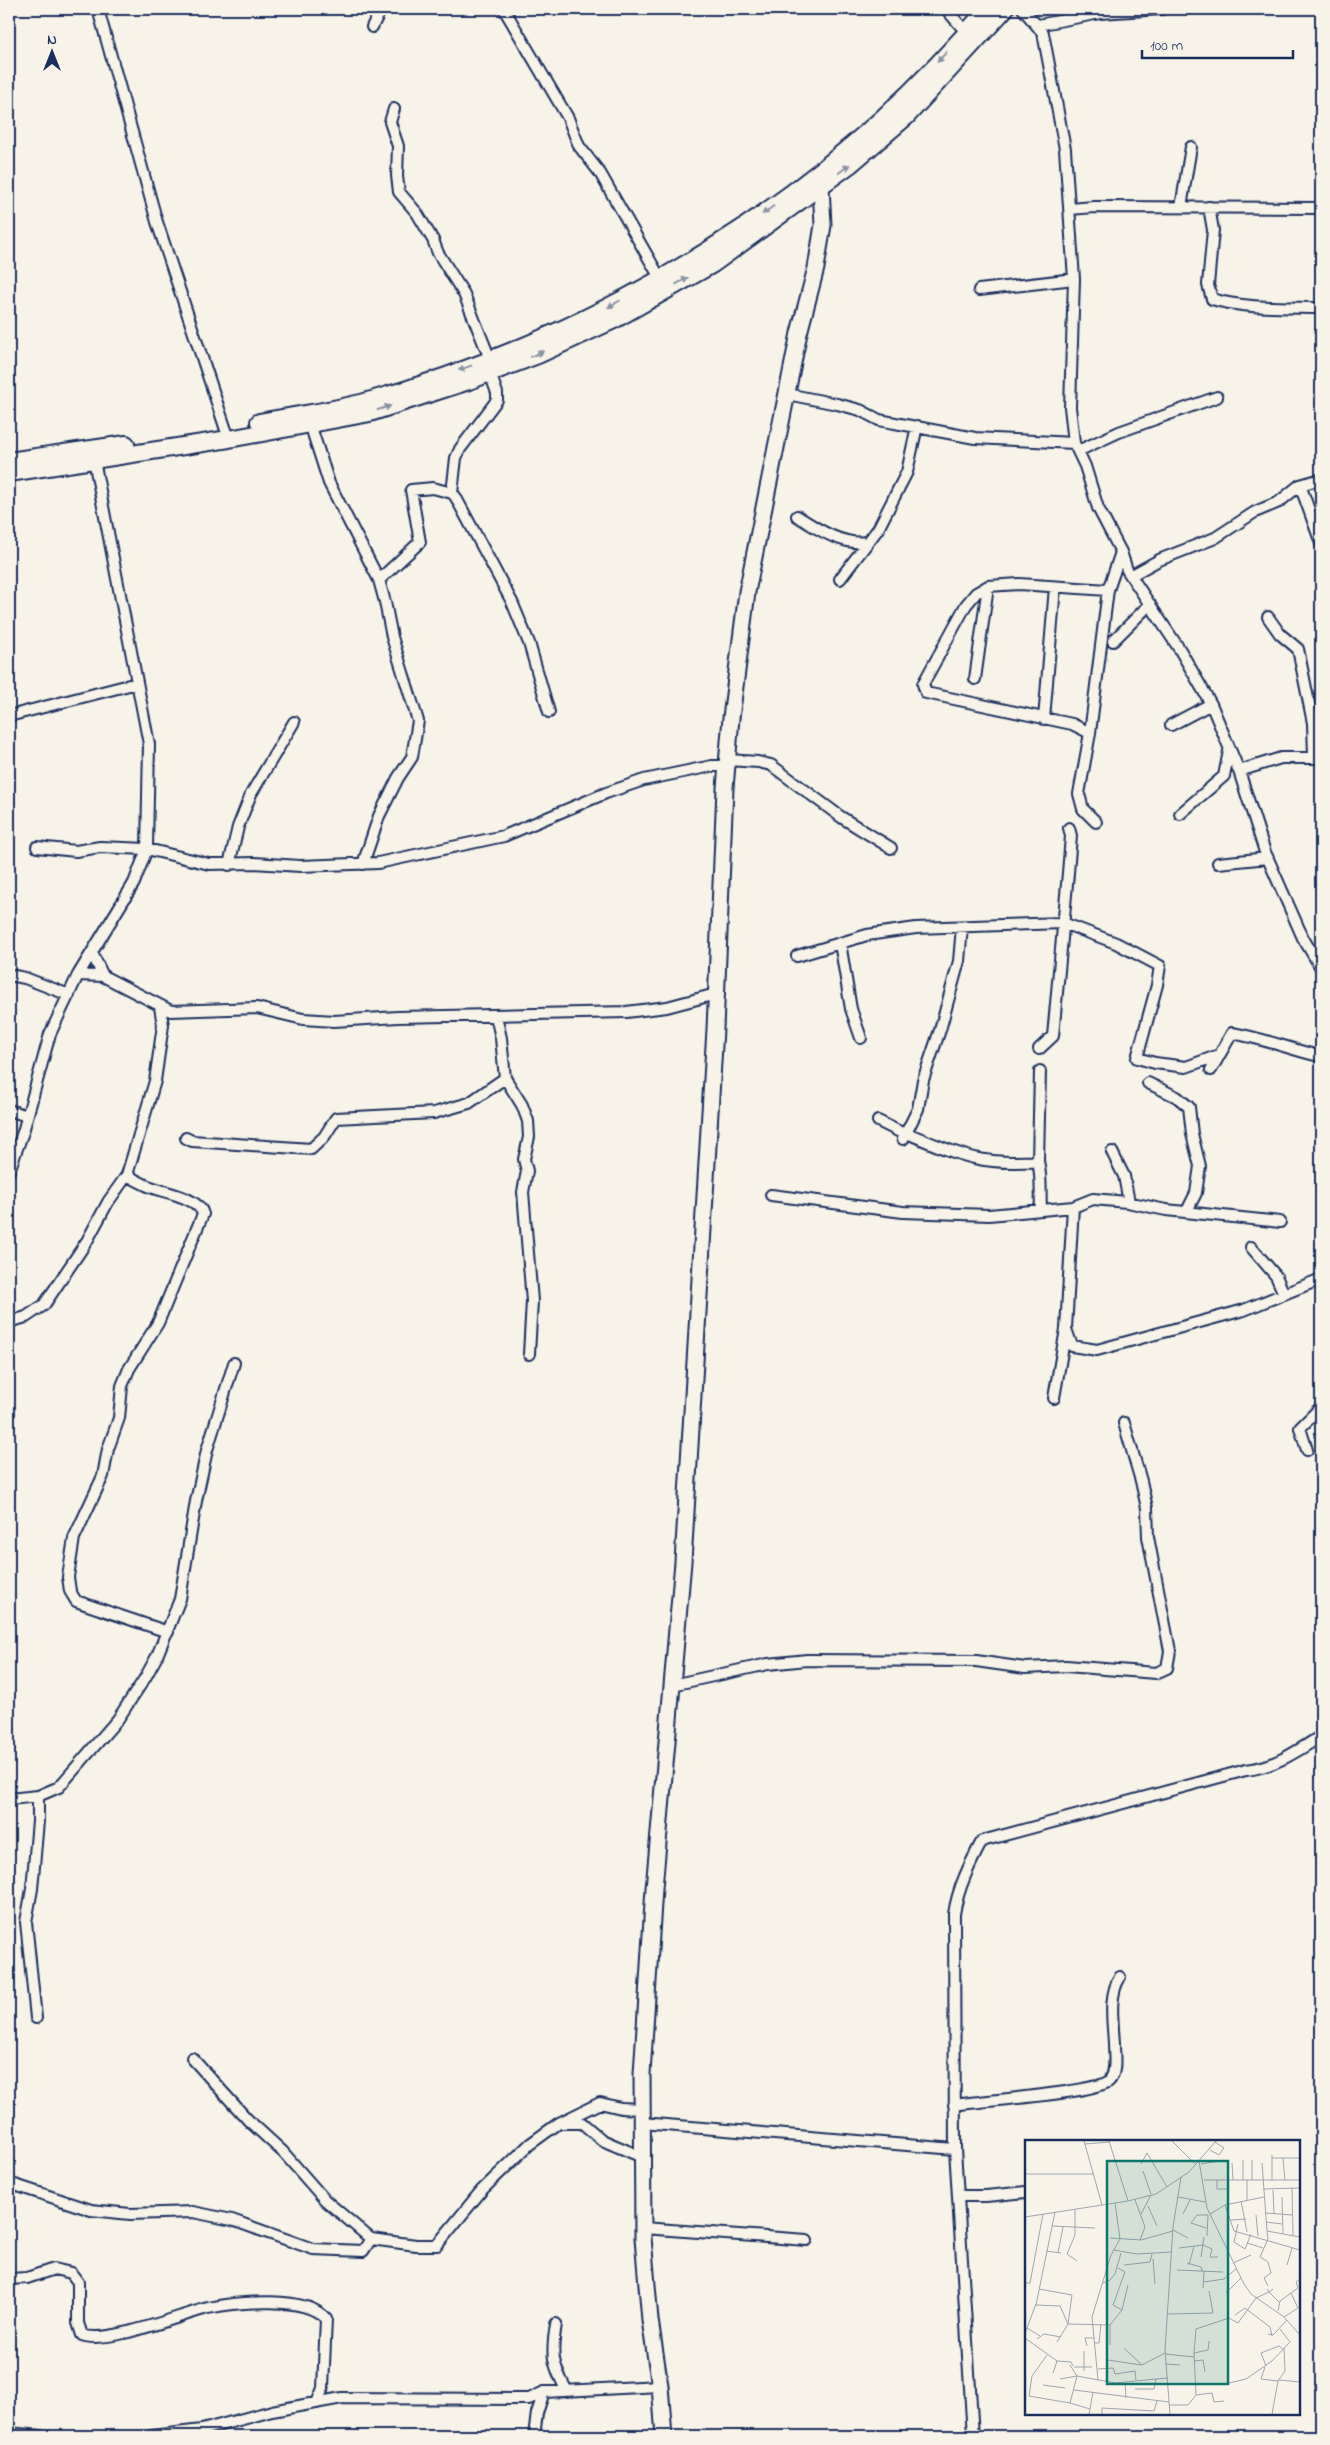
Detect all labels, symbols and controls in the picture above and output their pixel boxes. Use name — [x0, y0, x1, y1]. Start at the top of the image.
north arrow — [28, 28, 78, 78]
scale bar — [1142, 28, 1294, 60]
text: N — [47, 30, 57, 51]
text: 100 m — [1150, 35, 1183, 57]
one-way arrow — [936, 51, 948, 63]
one-way arrow — [837, 163, 850, 174]
one-way arrow — [761, 205, 774, 215]
one-way arrow — [676, 277, 689, 286]
one-way arrow — [607, 299, 621, 308]
one-way arrow — [530, 350, 545, 358]
one-way arrow — [457, 364, 472, 372]
one-way arrow — [377, 404, 392, 412]
inset map — [1025, 2140, 1300, 2415]

